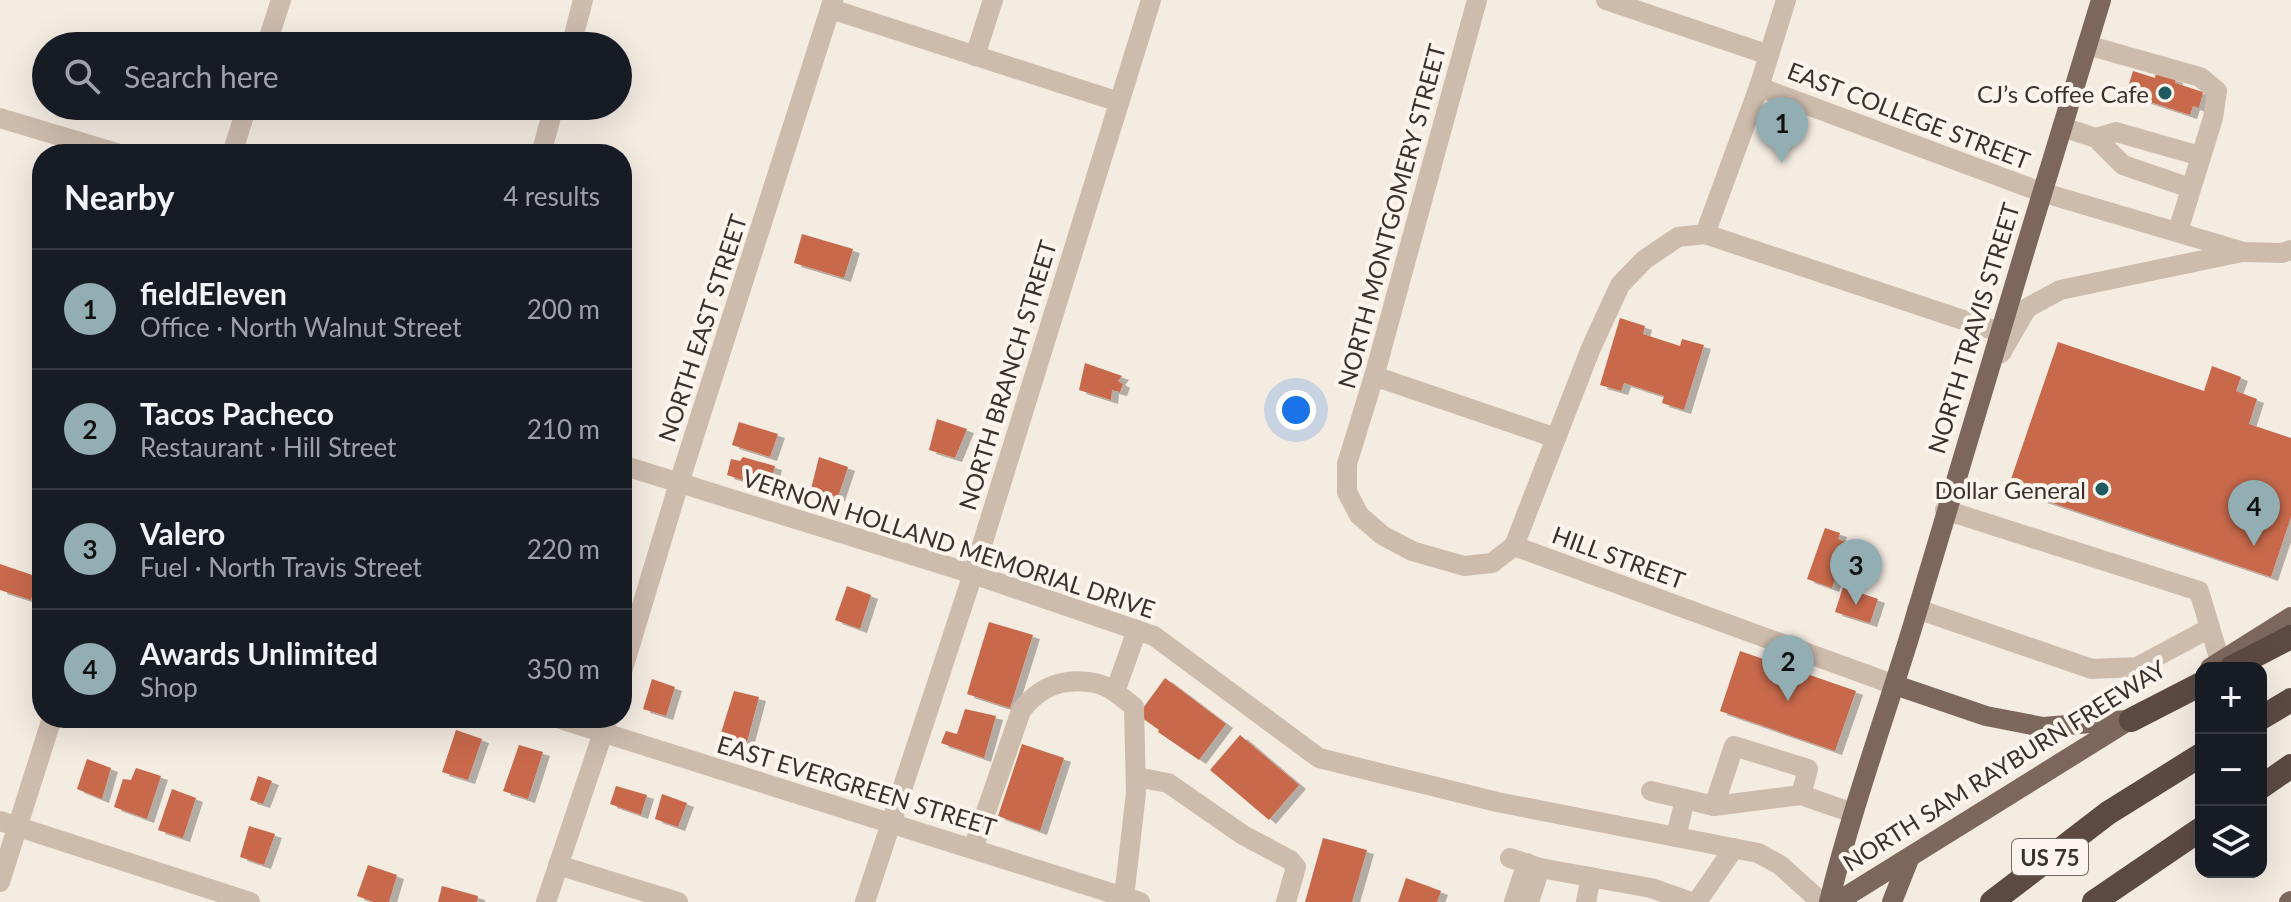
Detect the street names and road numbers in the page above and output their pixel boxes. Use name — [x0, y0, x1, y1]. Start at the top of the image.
street label: NORTH MONTGOMERY STREET — [1331, 41, 1451, 391]
street label: EAST COLLEGE STREET — [1784, 55, 2034, 175]
street label: NORTH TRAVIS STREET — [1921, 199, 2025, 457]
street label: NORTH EAST STREET — [652, 211, 752, 445]
street label: NORTH BRANCH STREET — [952, 237, 1062, 513]
street label: VERNON HOLLAND MEMORIAL DRIVE — [739, 462, 1159, 624]
street label: HILL STREET — [1549, 520, 1689, 594]
street label: NORTH SAM RAYBURN FREEWAY — [1837, 653, 2171, 877]
street label: EAST EVERGREEN STREET — [714, 729, 1000, 841]
road number: US 75 — [2012, 839, 2088, 875]

